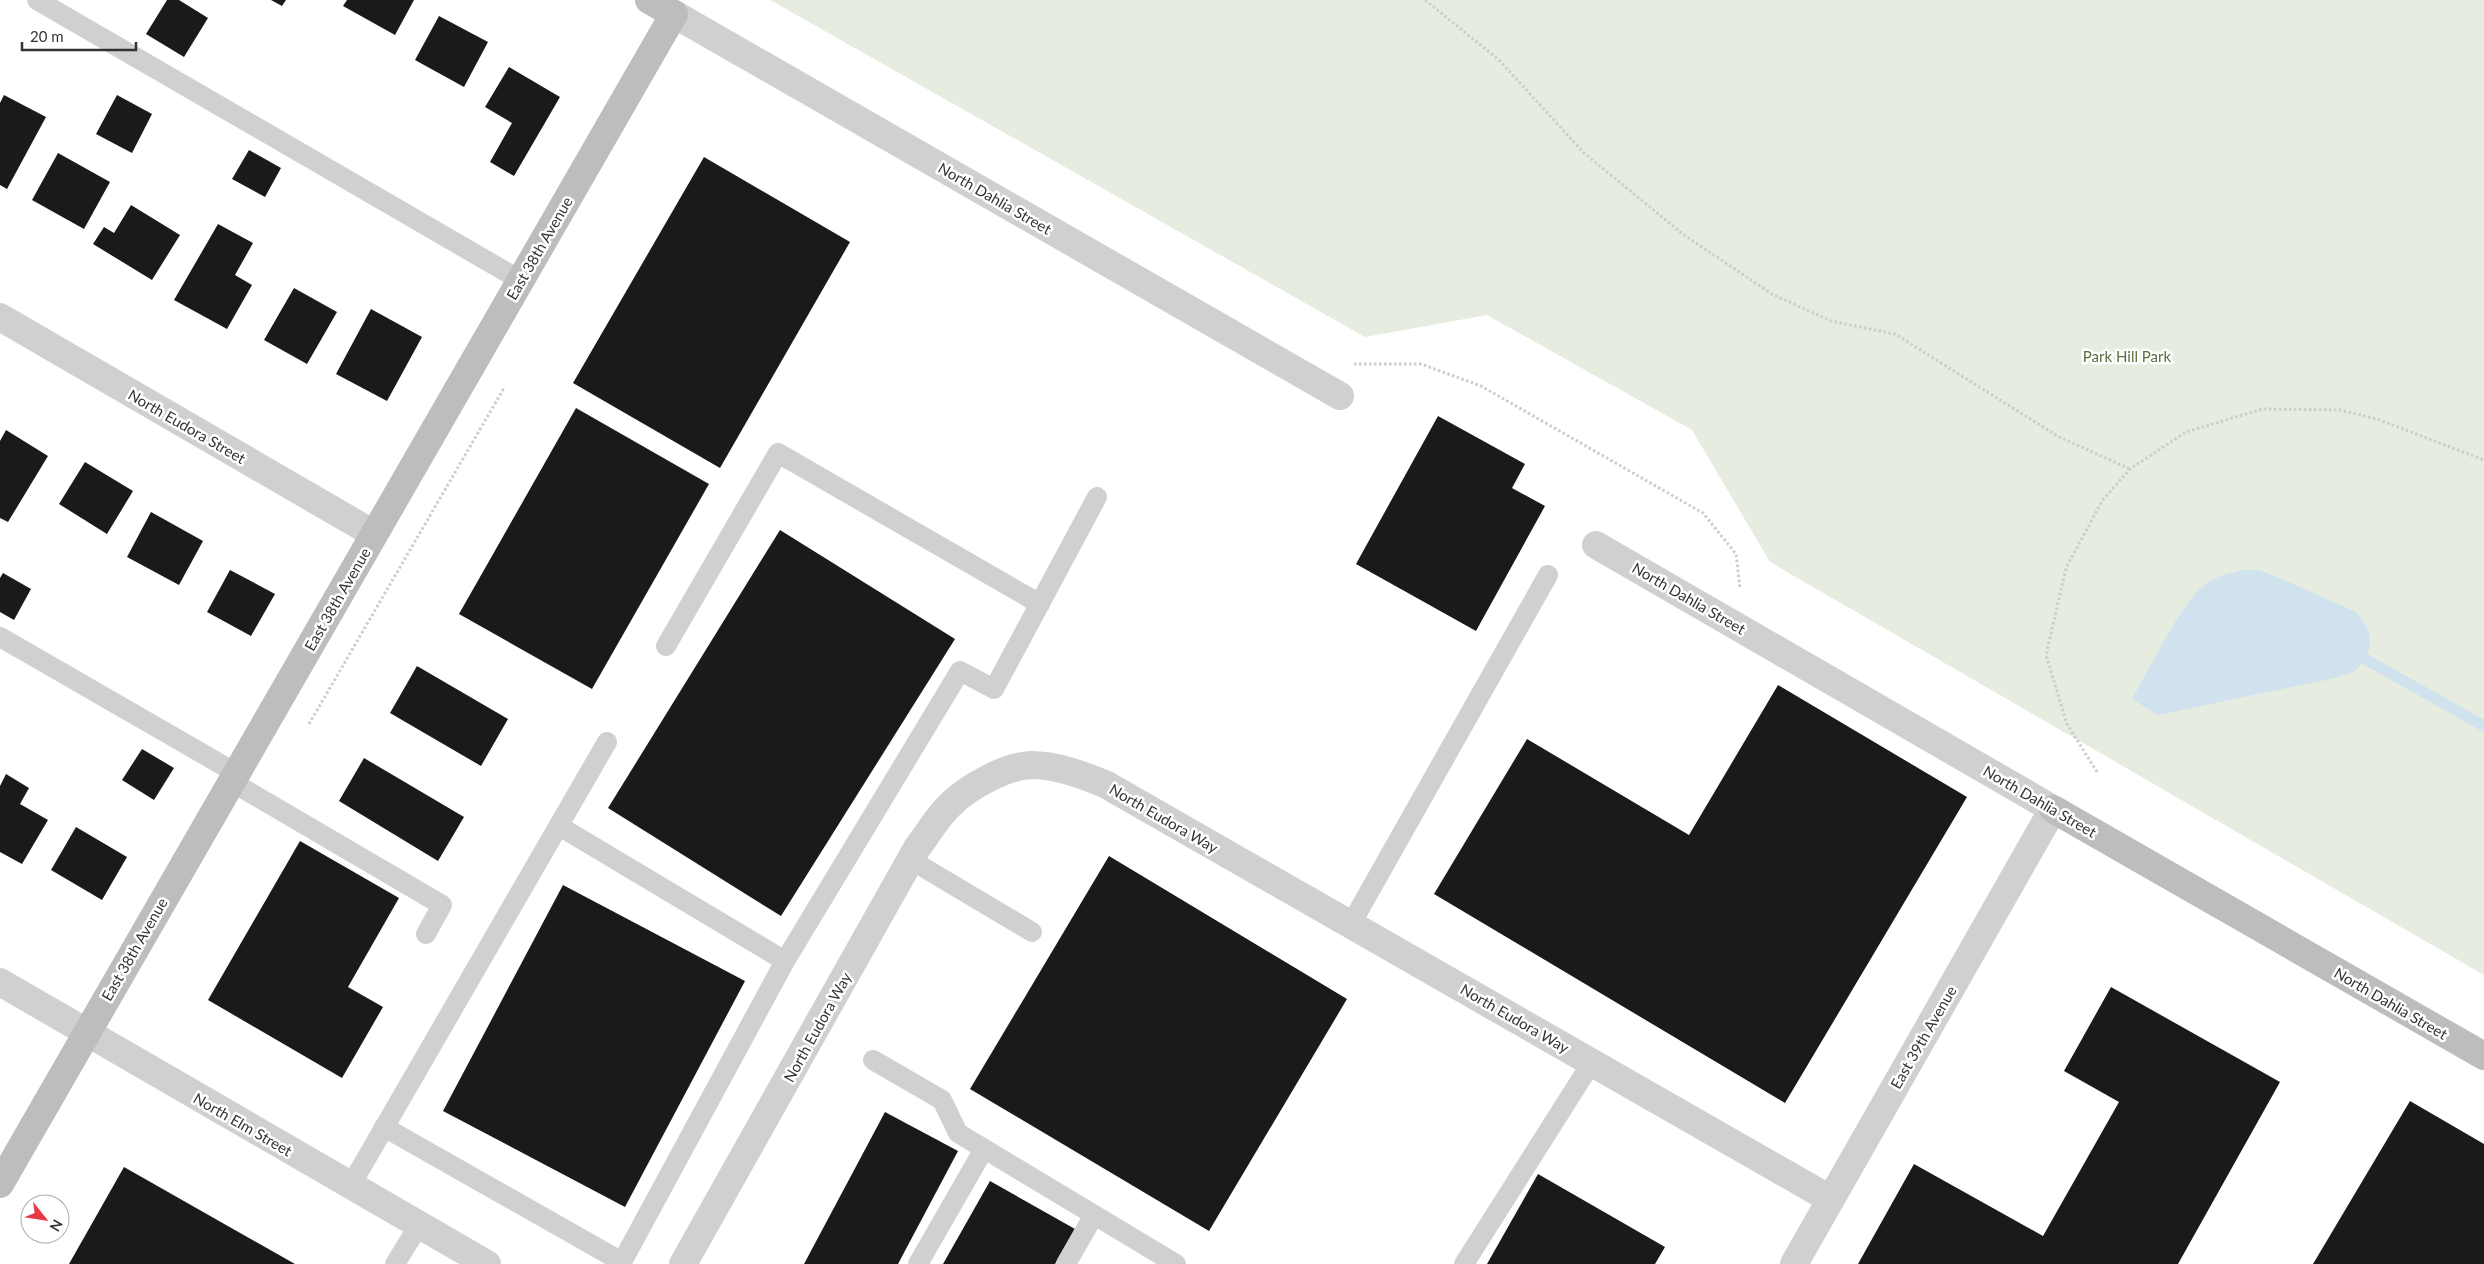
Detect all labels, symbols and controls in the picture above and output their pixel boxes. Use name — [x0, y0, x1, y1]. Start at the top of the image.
scale bar — [22, 20, 136, 52]
text: 20 m — [30, 27, 64, 45]
street label: North Dahlia Street — [935, 158, 1055, 238]
street label: East 38th Avenue — [502, 193, 576, 303]
park label: Park Hill Park — [2083, 347, 2172, 365]
street label: North Eudora Street — [125, 385, 249, 467]
street label: East 38th Avenue — [300, 544, 374, 654]
street label: North Dahlia Street — [1629, 558, 1749, 638]
street label: North Dahlia Street — [1980, 761, 2100, 841]
street label: North Eudora Way — [1106, 780, 1222, 857]
street label: East 38th Avenue — [97, 894, 171, 1004]
street label: North Dahlia Street — [2331, 963, 2451, 1043]
street label: North Eudora Way — [779, 969, 855, 1085]
street label: North Eudora Way — [1457, 980, 1573, 1057]
street label: East 39th Avenue — [1886, 982, 1960, 1092]
street label: North Elm Street — [191, 1089, 296, 1160]
north arrow — [20, 1194, 70, 1244]
text: N — [47, 1217, 67, 1235]

